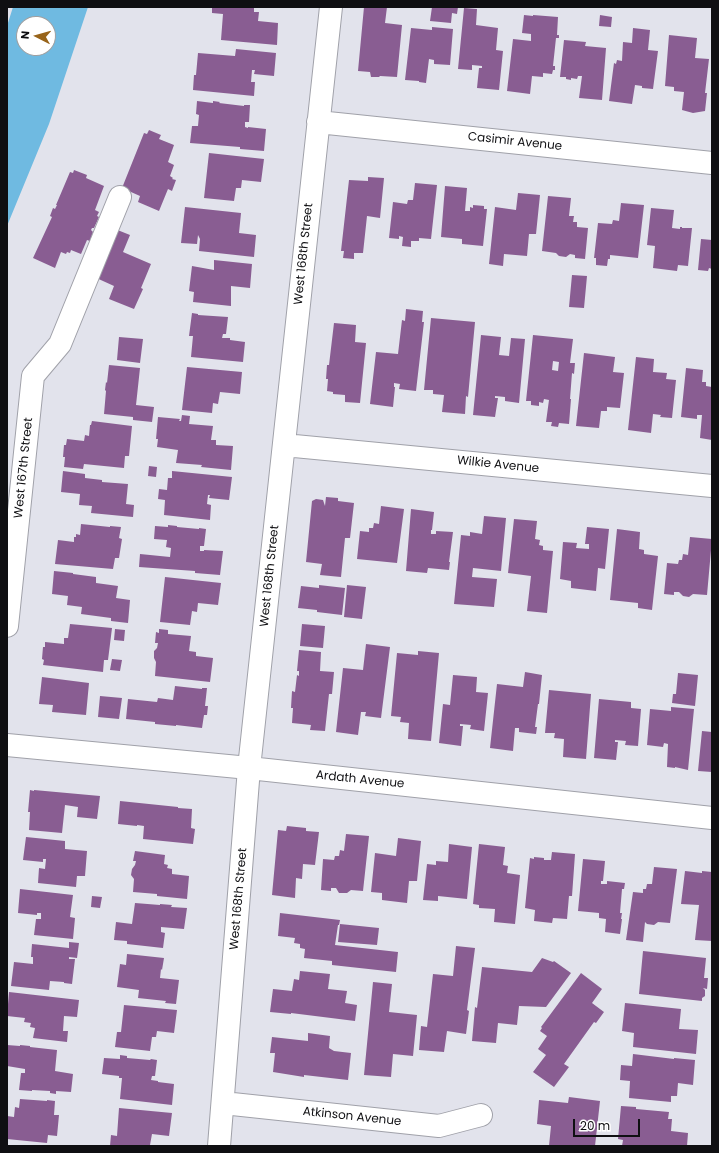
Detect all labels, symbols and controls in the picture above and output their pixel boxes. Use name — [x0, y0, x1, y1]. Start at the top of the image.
north arrow — [16, 16, 56, 56]
text: N — [17, 30, 33, 40]
street label: Casimir Avenue — [467, 130, 563, 154]
street label: West 168th Street — [291, 202, 317, 306]
street label: West 167th Street — [12, 417, 36, 519]
street label: Wilkie Avenue — [456, 454, 540, 476]
street label: West 168th Street — [257, 524, 283, 628]
street label: Ardath Avenue — [315, 768, 405, 792]
street label: West 168th Street — [227, 847, 251, 951]
street label: Atkinson Avenue — [302, 1105, 402, 1129]
scale bar — [575, 1111, 642, 1137]
text: 20 m — [580, 1117, 610, 1134]

